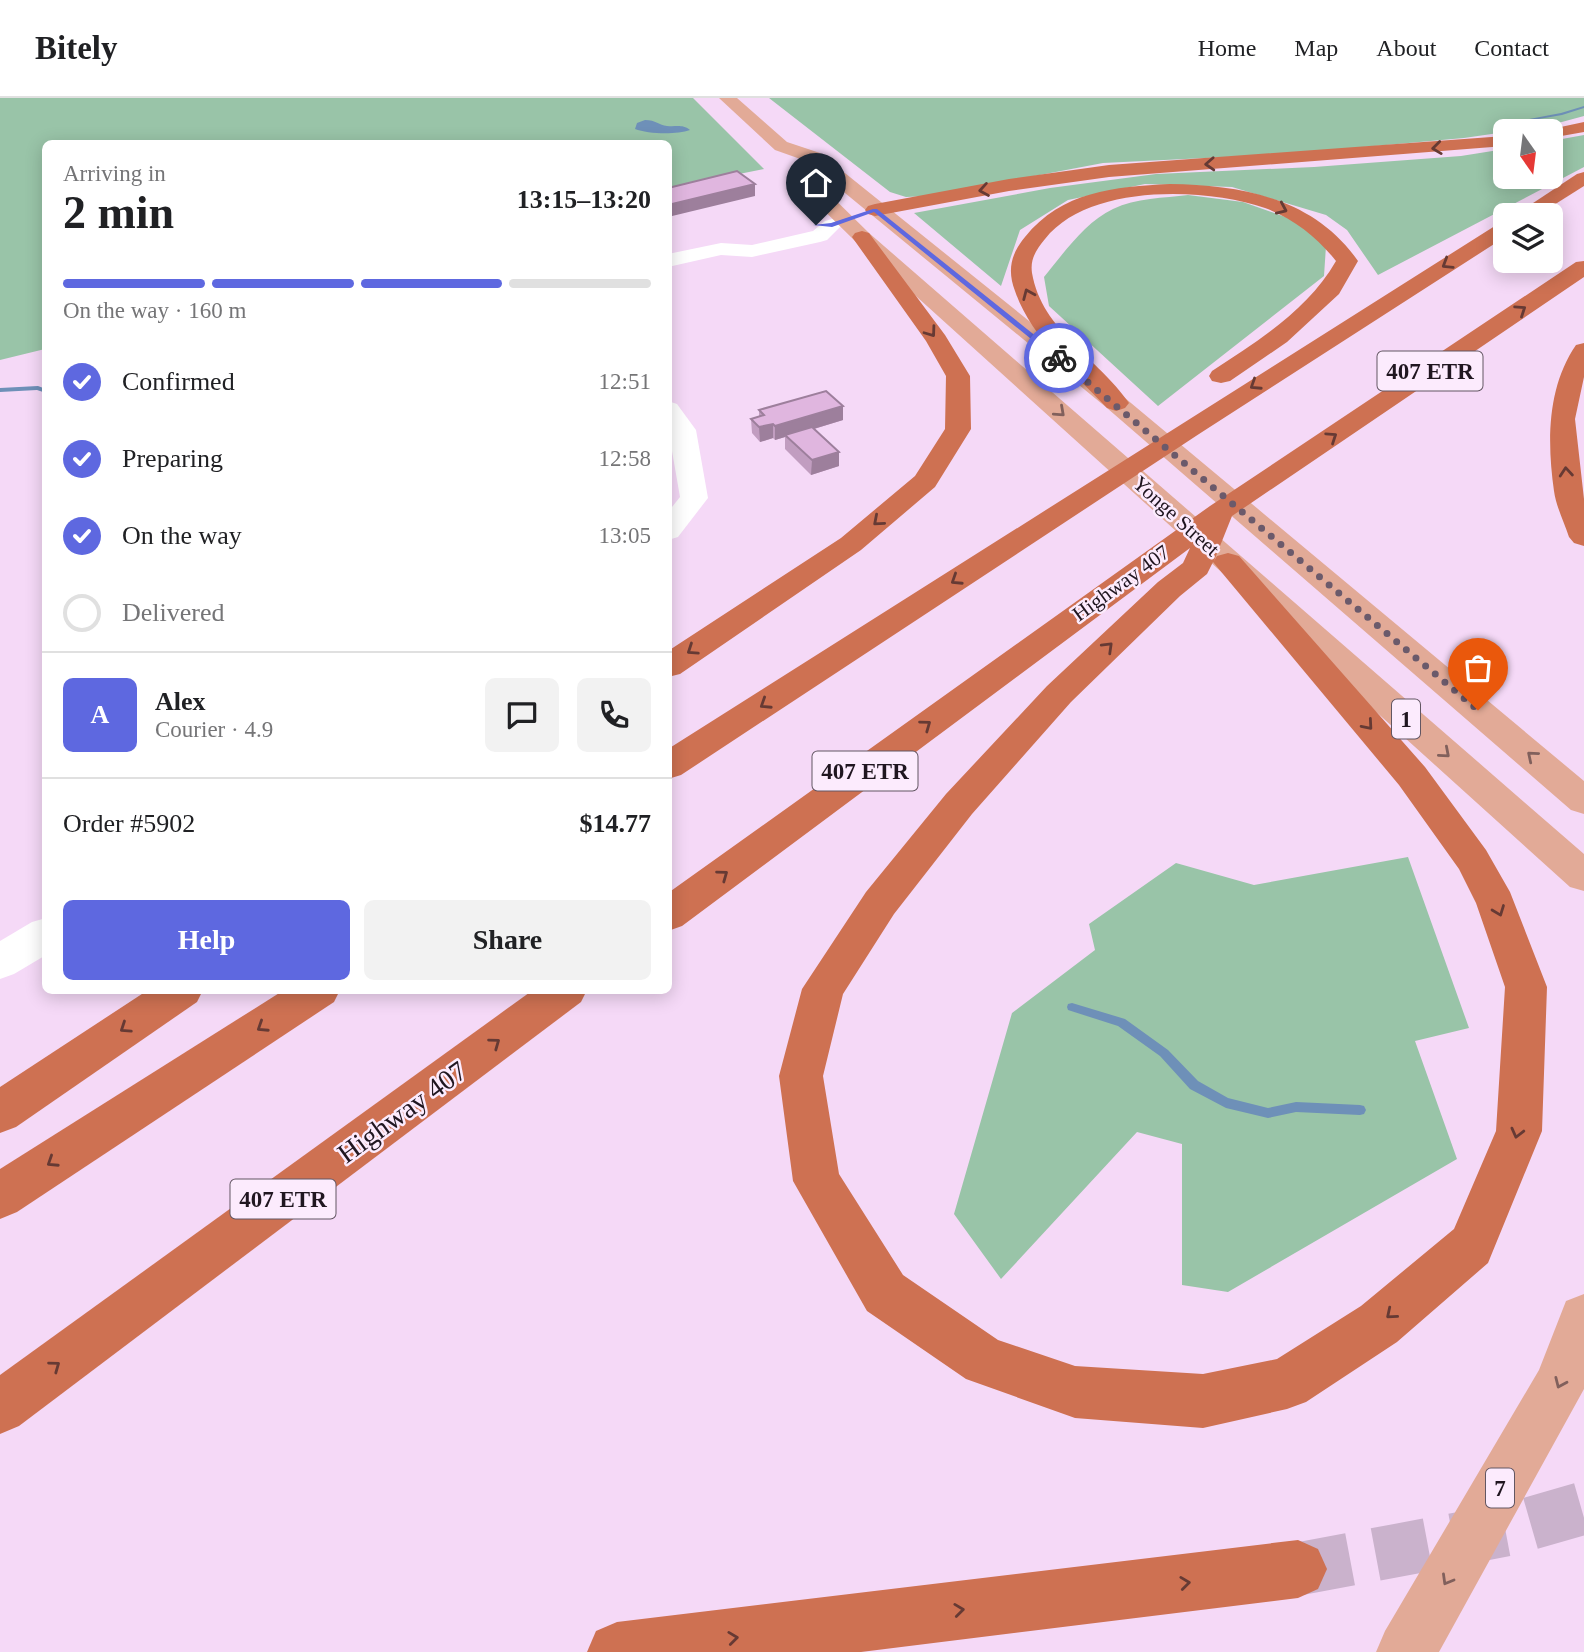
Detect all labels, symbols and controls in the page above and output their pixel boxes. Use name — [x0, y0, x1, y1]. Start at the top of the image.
text: Bitely — [35, 30, 117, 66]
text: Home — [1198, 35, 1256, 61]
text: Map — [1294, 35, 1338, 61]
text: About — [1376, 35, 1436, 61]
text: Contact — [1474, 35, 1549, 61]
north arrow — [1493, 119, 1563, 189]
map controls — [1493, 119, 1563, 273]
one-way arrow — [1431, 141, 1443, 156]
pin — [786, 153, 846, 225]
one-way arrow — [1205, 157, 1216, 172]
text: Arriving in — [63, 161, 166, 186]
icon: home — [797, 164, 835, 202]
one-way arrow — [979, 182, 990, 197]
text: 13:15–13:20 — [517, 185, 651, 214]
text: 2 min — [63, 187, 174, 238]
one-way arrow — [1275, 200, 1287, 214]
button: layers — [1493, 203, 1563, 273]
one-way arrow — [1442, 256, 1455, 269]
one-way arrow — [1022, 288, 1036, 301]
text: On the way · 160 m — [63, 298, 246, 323]
one-way arrow — [1513, 306, 1526, 318]
courier — [1024, 323, 1094, 393]
one-way arrow — [923, 324, 935, 337]
icon: bike — [1040, 339, 1078, 377]
road number: 407 ETR — [1378, 352, 1482, 390]
icon: check — [63, 363, 101, 401]
text: Confirmed — [122, 367, 235, 396]
text: 12:51 — [599, 369, 651, 394]
one-way arrow — [1249, 377, 1262, 390]
one-way arrow — [1052, 404, 1065, 417]
one-way arrow — [1324, 433, 1337, 445]
icon: check — [63, 440, 101, 478]
text: Preparing — [122, 444, 223, 473]
text: 12:58 — [599, 446, 651, 471]
one-way arrow — [1559, 466, 1574, 477]
street label: Yonge Street — [1128, 471, 1224, 561]
one-way arrow — [874, 513, 887, 525]
icon: check — [63, 517, 101, 555]
text: On the way — [122, 521, 242, 550]
text: 13:05 — [599, 523, 651, 548]
street label: Highway 407 — [1068, 540, 1174, 626]
one-way arrow — [951, 572, 964, 585]
text: Delivered — [122, 598, 225, 627]
pin — [1448, 638, 1508, 710]
one-way arrow — [686, 642, 699, 655]
one-way arrow — [1100, 642, 1113, 655]
icon: bag — [1459, 649, 1497, 687]
button: chat — [485, 678, 559, 752]
button: phone — [577, 678, 651, 752]
text: Alex — [155, 687, 206, 716]
one-way arrow — [760, 695, 773, 708]
road number: 1 — [1392, 699, 1420, 738]
text: A — [91, 700, 109, 729]
text: Courier · 4.9 — [155, 717, 273, 742]
one-way arrow — [1360, 717, 1372, 730]
one-way arrow — [919, 721, 931, 734]
one-way arrow — [1436, 745, 1449, 757]
road number: 407 ETR — [812, 751, 917, 790]
one-way arrow — [1527, 752, 1540, 764]
text: Order #5902 — [63, 809, 195, 838]
text: $14.77 — [580, 809, 651, 838]
one-way arrow — [716, 871, 728, 883]
button: Help — [63, 900, 350, 980]
button: Share — [364, 900, 651, 980]
one-way arrow — [1490, 904, 1504, 916]
one-way arrow — [256, 1019, 269, 1032]
one-way arrow — [120, 1020, 133, 1033]
one-way arrow — [487, 1039, 500, 1051]
street label: Highway 407 — [332, 1055, 472, 1169]
one-way arrow — [1511, 1126, 1525, 1138]
one-way arrow — [47, 1154, 60, 1167]
road number: 407 ETR — [230, 1180, 336, 1218]
one-way arrow — [1386, 1306, 1399, 1318]
one-way arrow — [47, 1362, 60, 1375]
one-way arrow — [1554, 1376, 1568, 1388]
road number: 7 — [1486, 1469, 1514, 1508]
one-way arrow — [1442, 1573, 1455, 1586]
one-way arrow — [1179, 1575, 1191, 1590]
one-way arrow — [953, 1603, 965, 1618]
one-way arrow — [727, 1630, 739, 1645]

